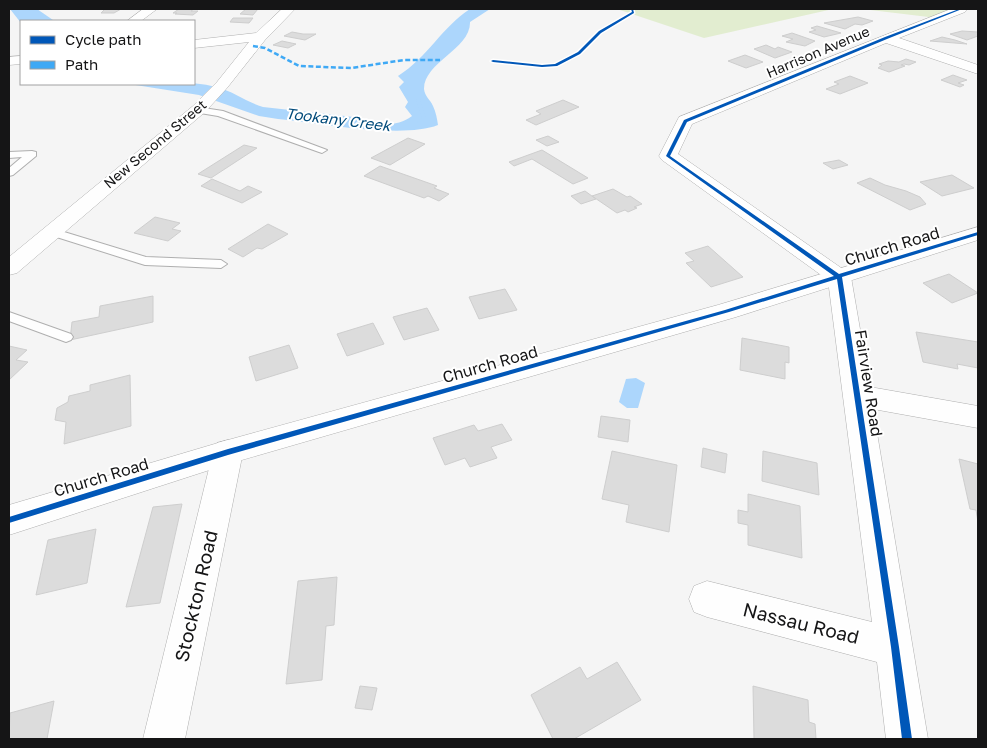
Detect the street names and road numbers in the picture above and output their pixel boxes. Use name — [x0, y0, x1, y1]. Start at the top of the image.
street label: Harrison Avenue — [764, 22, 872, 81]
street label: New Second Street — [100, 96, 209, 192]
street label: Church Road — [842, 222, 942, 270]
street label: Fairview Road — [851, 328, 887, 438]
street label: Church Road — [440, 341, 540, 387]
street label: Church Road — [51, 453, 151, 501]
street label: Stockton Road — [169, 528, 222, 664]
street label: Nassau Road — [741, 597, 862, 648]

